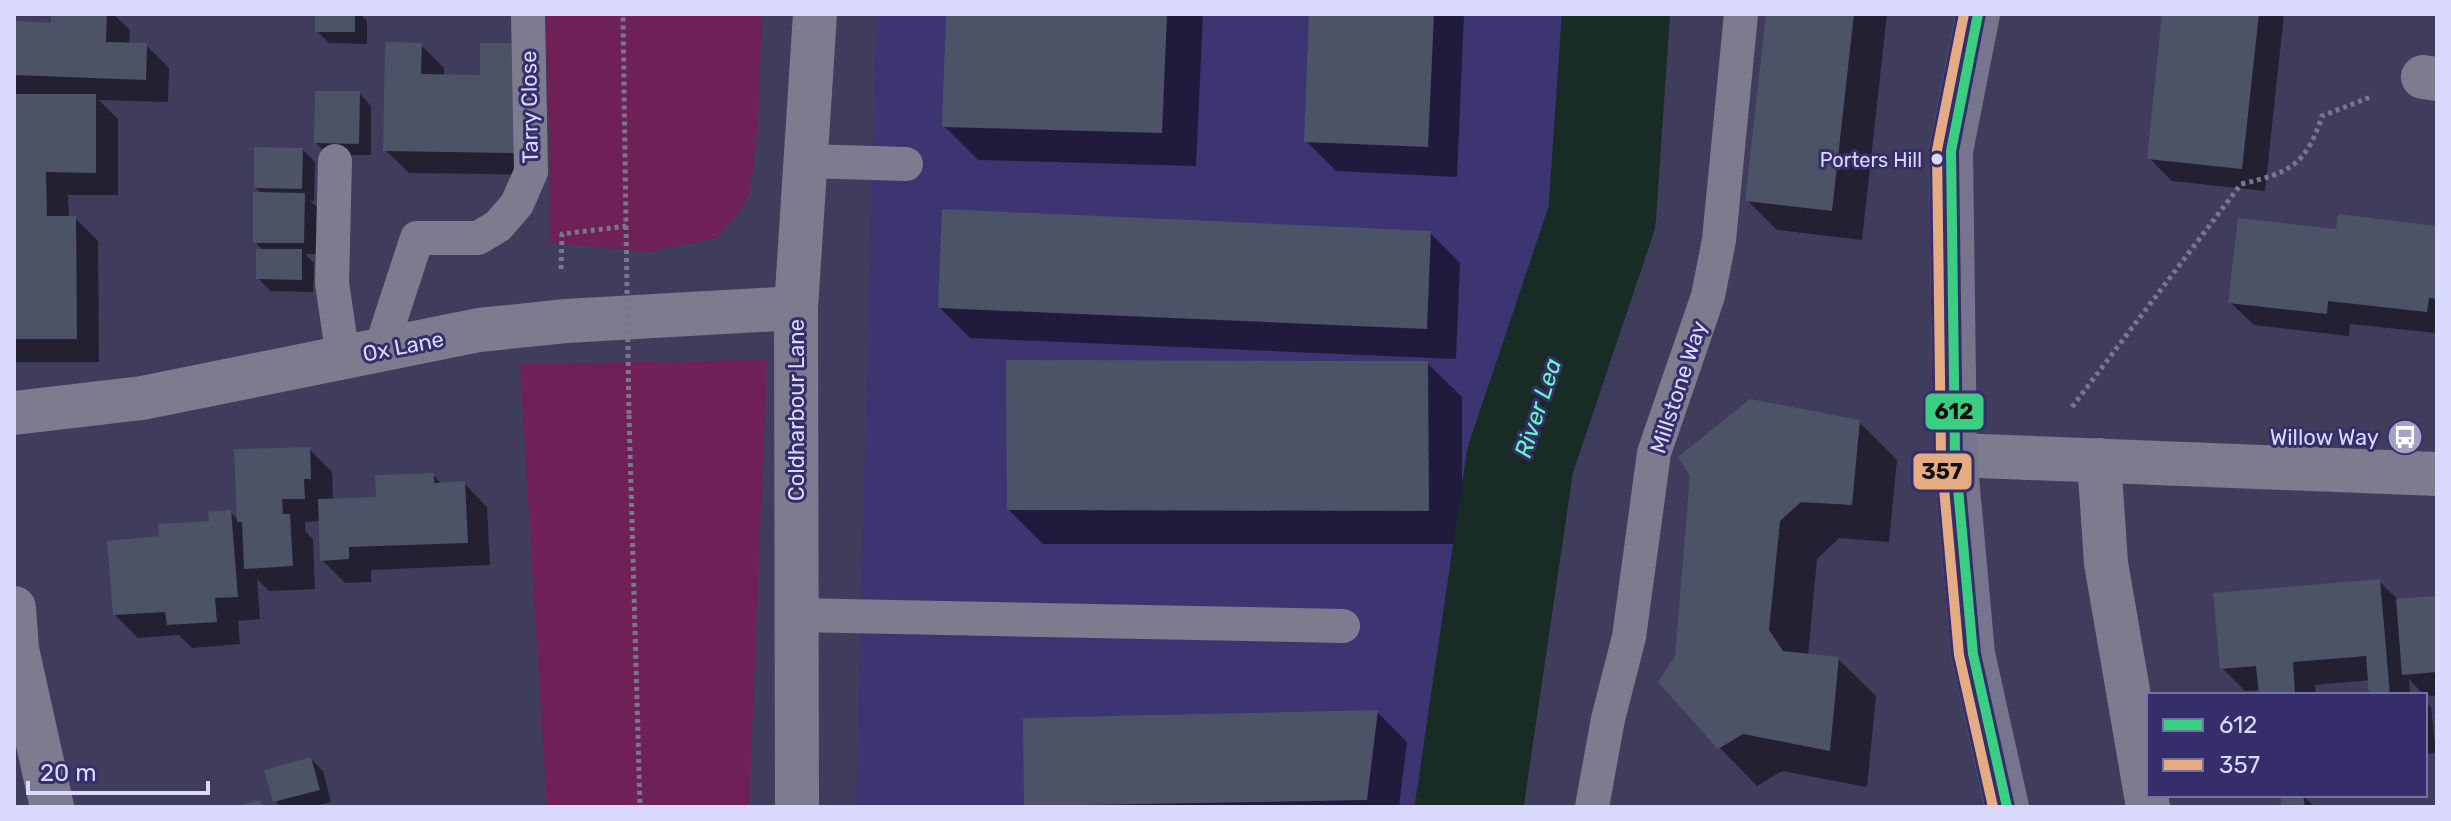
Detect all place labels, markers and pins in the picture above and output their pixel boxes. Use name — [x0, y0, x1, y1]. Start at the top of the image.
place label: Porters Hill — [1820, 148, 1922, 172]
marker: Porters Hill — [1929, 151, 1945, 167]
bus stop icon: Willow Way — [2386, 418, 2424, 456]
place label: Willow Way — [2270, 424, 2379, 451]

